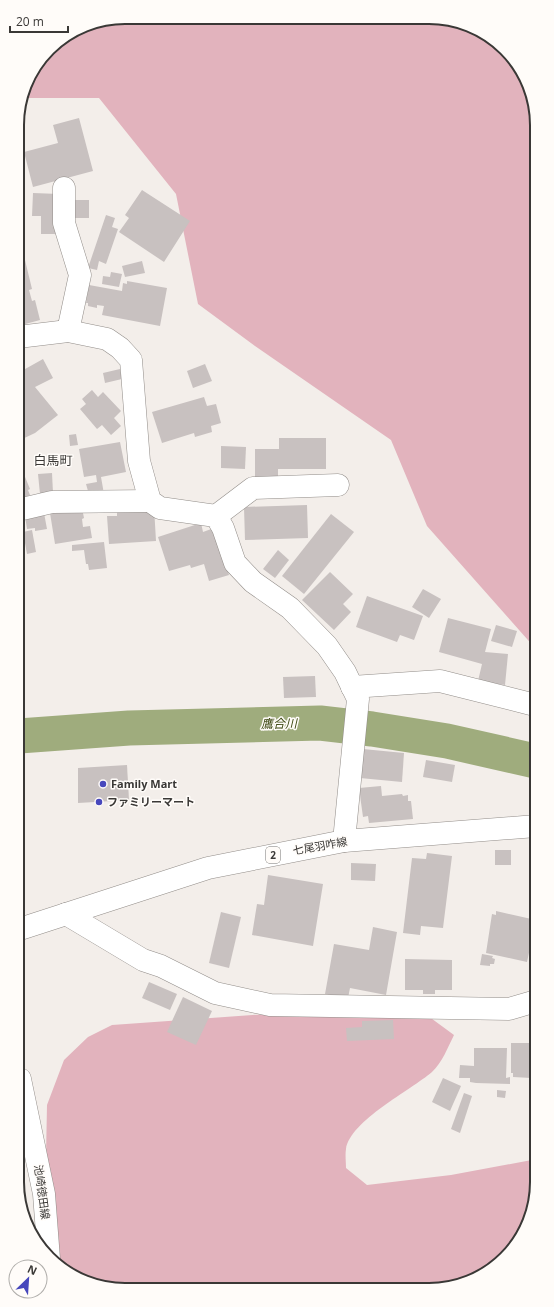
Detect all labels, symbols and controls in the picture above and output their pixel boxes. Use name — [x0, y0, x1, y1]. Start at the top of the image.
scale bar — [10, 8, 68, 34]
text: 20 m — [16, 13, 44, 30]
district label: 白馬町 — [33, 451, 73, 469]
water label: 鷹合川 — [261, 715, 299, 732]
place label: Family Mart — [111, 776, 177, 791]
marker: Family Mart — [98, 779, 108, 789]
place label: ファミリーマート — [107, 794, 195, 809]
marker: ファミリーマート — [94, 797, 104, 807]
street label: 七尾羽咋線 — [292, 833, 348, 858]
road number: 2 — [266, 847, 280, 863]
street label: 池崎徳田線 — [31, 1164, 54, 1220]
north arrow — [8, 1259, 48, 1299]
text: N — [25, 1261, 40, 1278]

